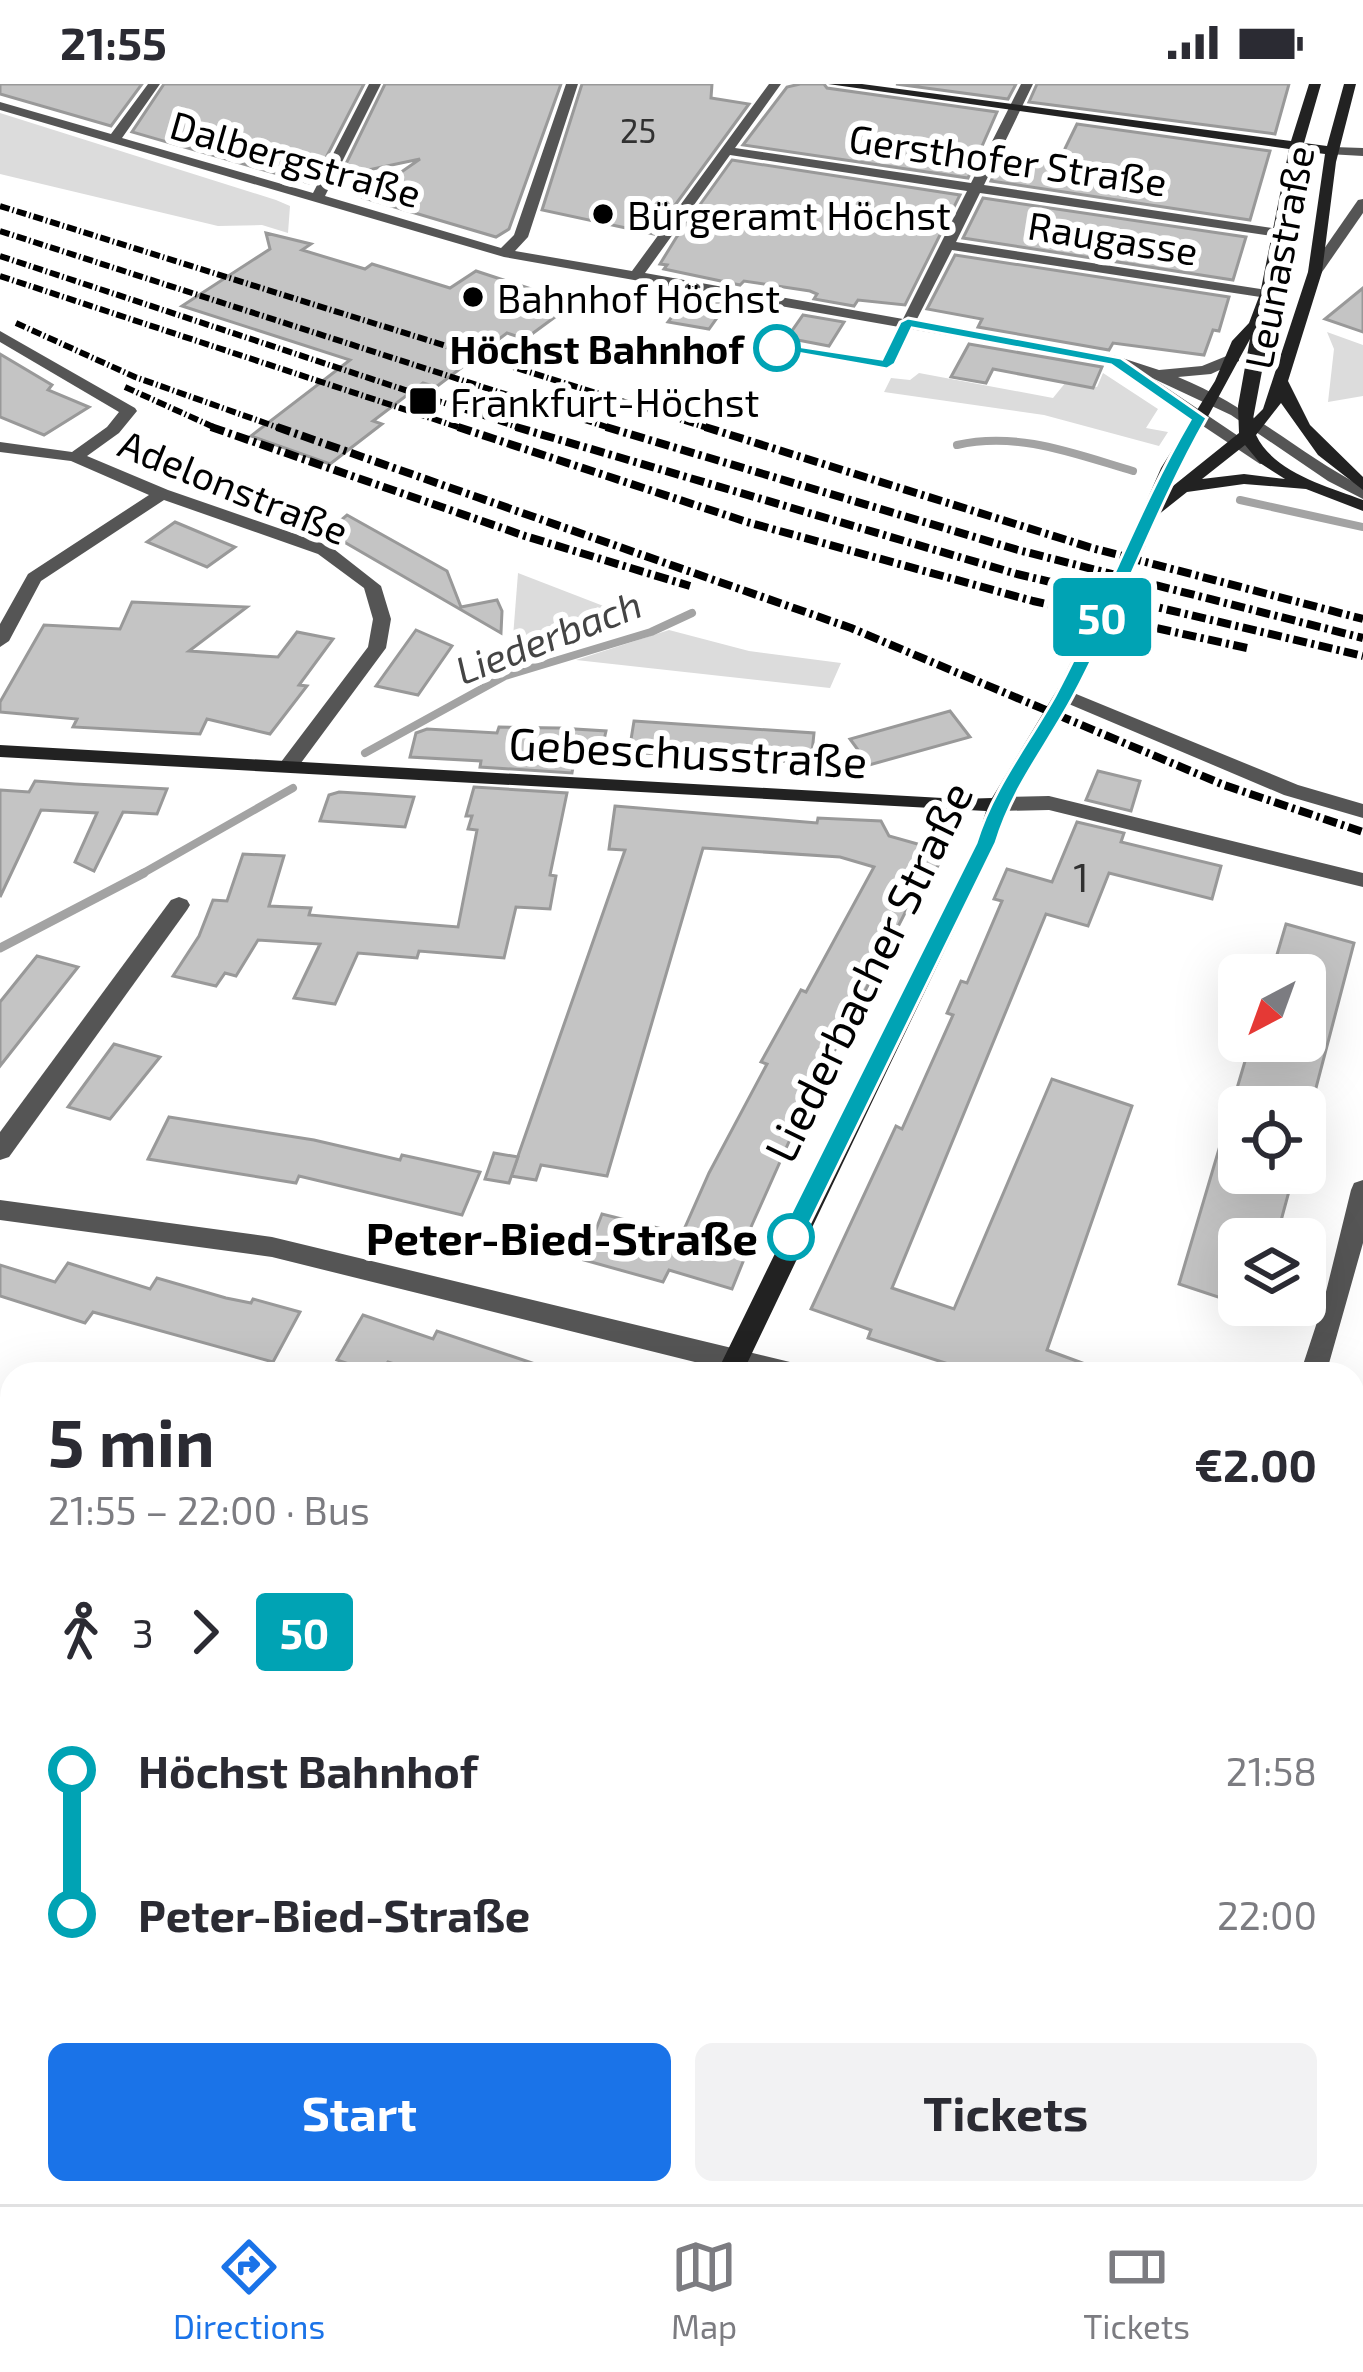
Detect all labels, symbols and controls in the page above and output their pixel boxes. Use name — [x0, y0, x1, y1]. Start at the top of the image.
text: 21:55 — [60, 15, 167, 69]
street label: Dalbergstraße — [165, 100, 427, 216]
house number: 25 — [620, 110, 656, 150]
street label: Gersthofer Straße — [846, 113, 1170, 205]
street label: Leunastraße — [1233, 141, 1323, 373]
place label: Bürgeramt Höchst — [627, 191, 951, 238]
street label: Raugasse — [1025, 200, 1201, 274]
marker: Bürgeramt Höchst — [590, 201, 616, 227]
place label: Bahnhof Höchst — [497, 274, 780, 321]
marker: Bahnhof Höchst — [460, 284, 486, 310]
place label: Höchst Bahnhof — [449, 325, 745, 372]
marker: Höchst Bahnhof — [755, 326, 799, 370]
place label: Frankfurt-Höchst — [450, 378, 759, 425]
marker: Frankfurt-Höchst — [407, 385, 439, 417]
street label: Adelonstraße — [113, 419, 355, 553]
line badge: 50 — [1048, 578, 1156, 656]
water label: Liederbach — [448, 579, 648, 693]
text: 50 — [1077, 592, 1127, 642]
street label: Gebeschusstraße — [507, 715, 869, 787]
street label: Liederbacher Straße — [752, 772, 982, 1170]
house number: 1 — [1073, 853, 1089, 900]
north arrow — [1218, 954, 1326, 1062]
map controls — [1218, 954, 1326, 1326]
button: locate — [1218, 1086, 1326, 1194]
place label: Peter-Bied-Straße — [366, 1210, 758, 1264]
marker: Peter-Bied-Straße — [769, 1215, 813, 1259]
button: layers — [1218, 1218, 1326, 1326]
text: 5 min — [48, 1401, 215, 1480]
text: €2.00 — [1194, 1437, 1317, 1491]
text: 21:55 – 22:00 · Bus — [48, 1486, 370, 1533]
icon: walk — [48, 1599, 114, 1665]
icon: forward — [172, 1599, 238, 1665]
text: 50 — [280, 1607, 329, 1657]
text: 3 — [132, 1609, 154, 1656]
text: Höchst Bahnhof — [138, 1743, 478, 1797]
text: 21:58 — [1226, 1747, 1317, 1794]
text: Peter-Bied-Straße — [138, 1887, 530, 1941]
text: 22:00 — [1217, 1891, 1317, 1938]
button: Start — [48, 2043, 671, 2181]
button: Tickets — [695, 2043, 1317, 2181]
tab: Directions — [173, 2234, 325, 2346]
tab: Map — [671, 2234, 737, 2346]
tab: Tickets — [1083, 2234, 1190, 2346]

